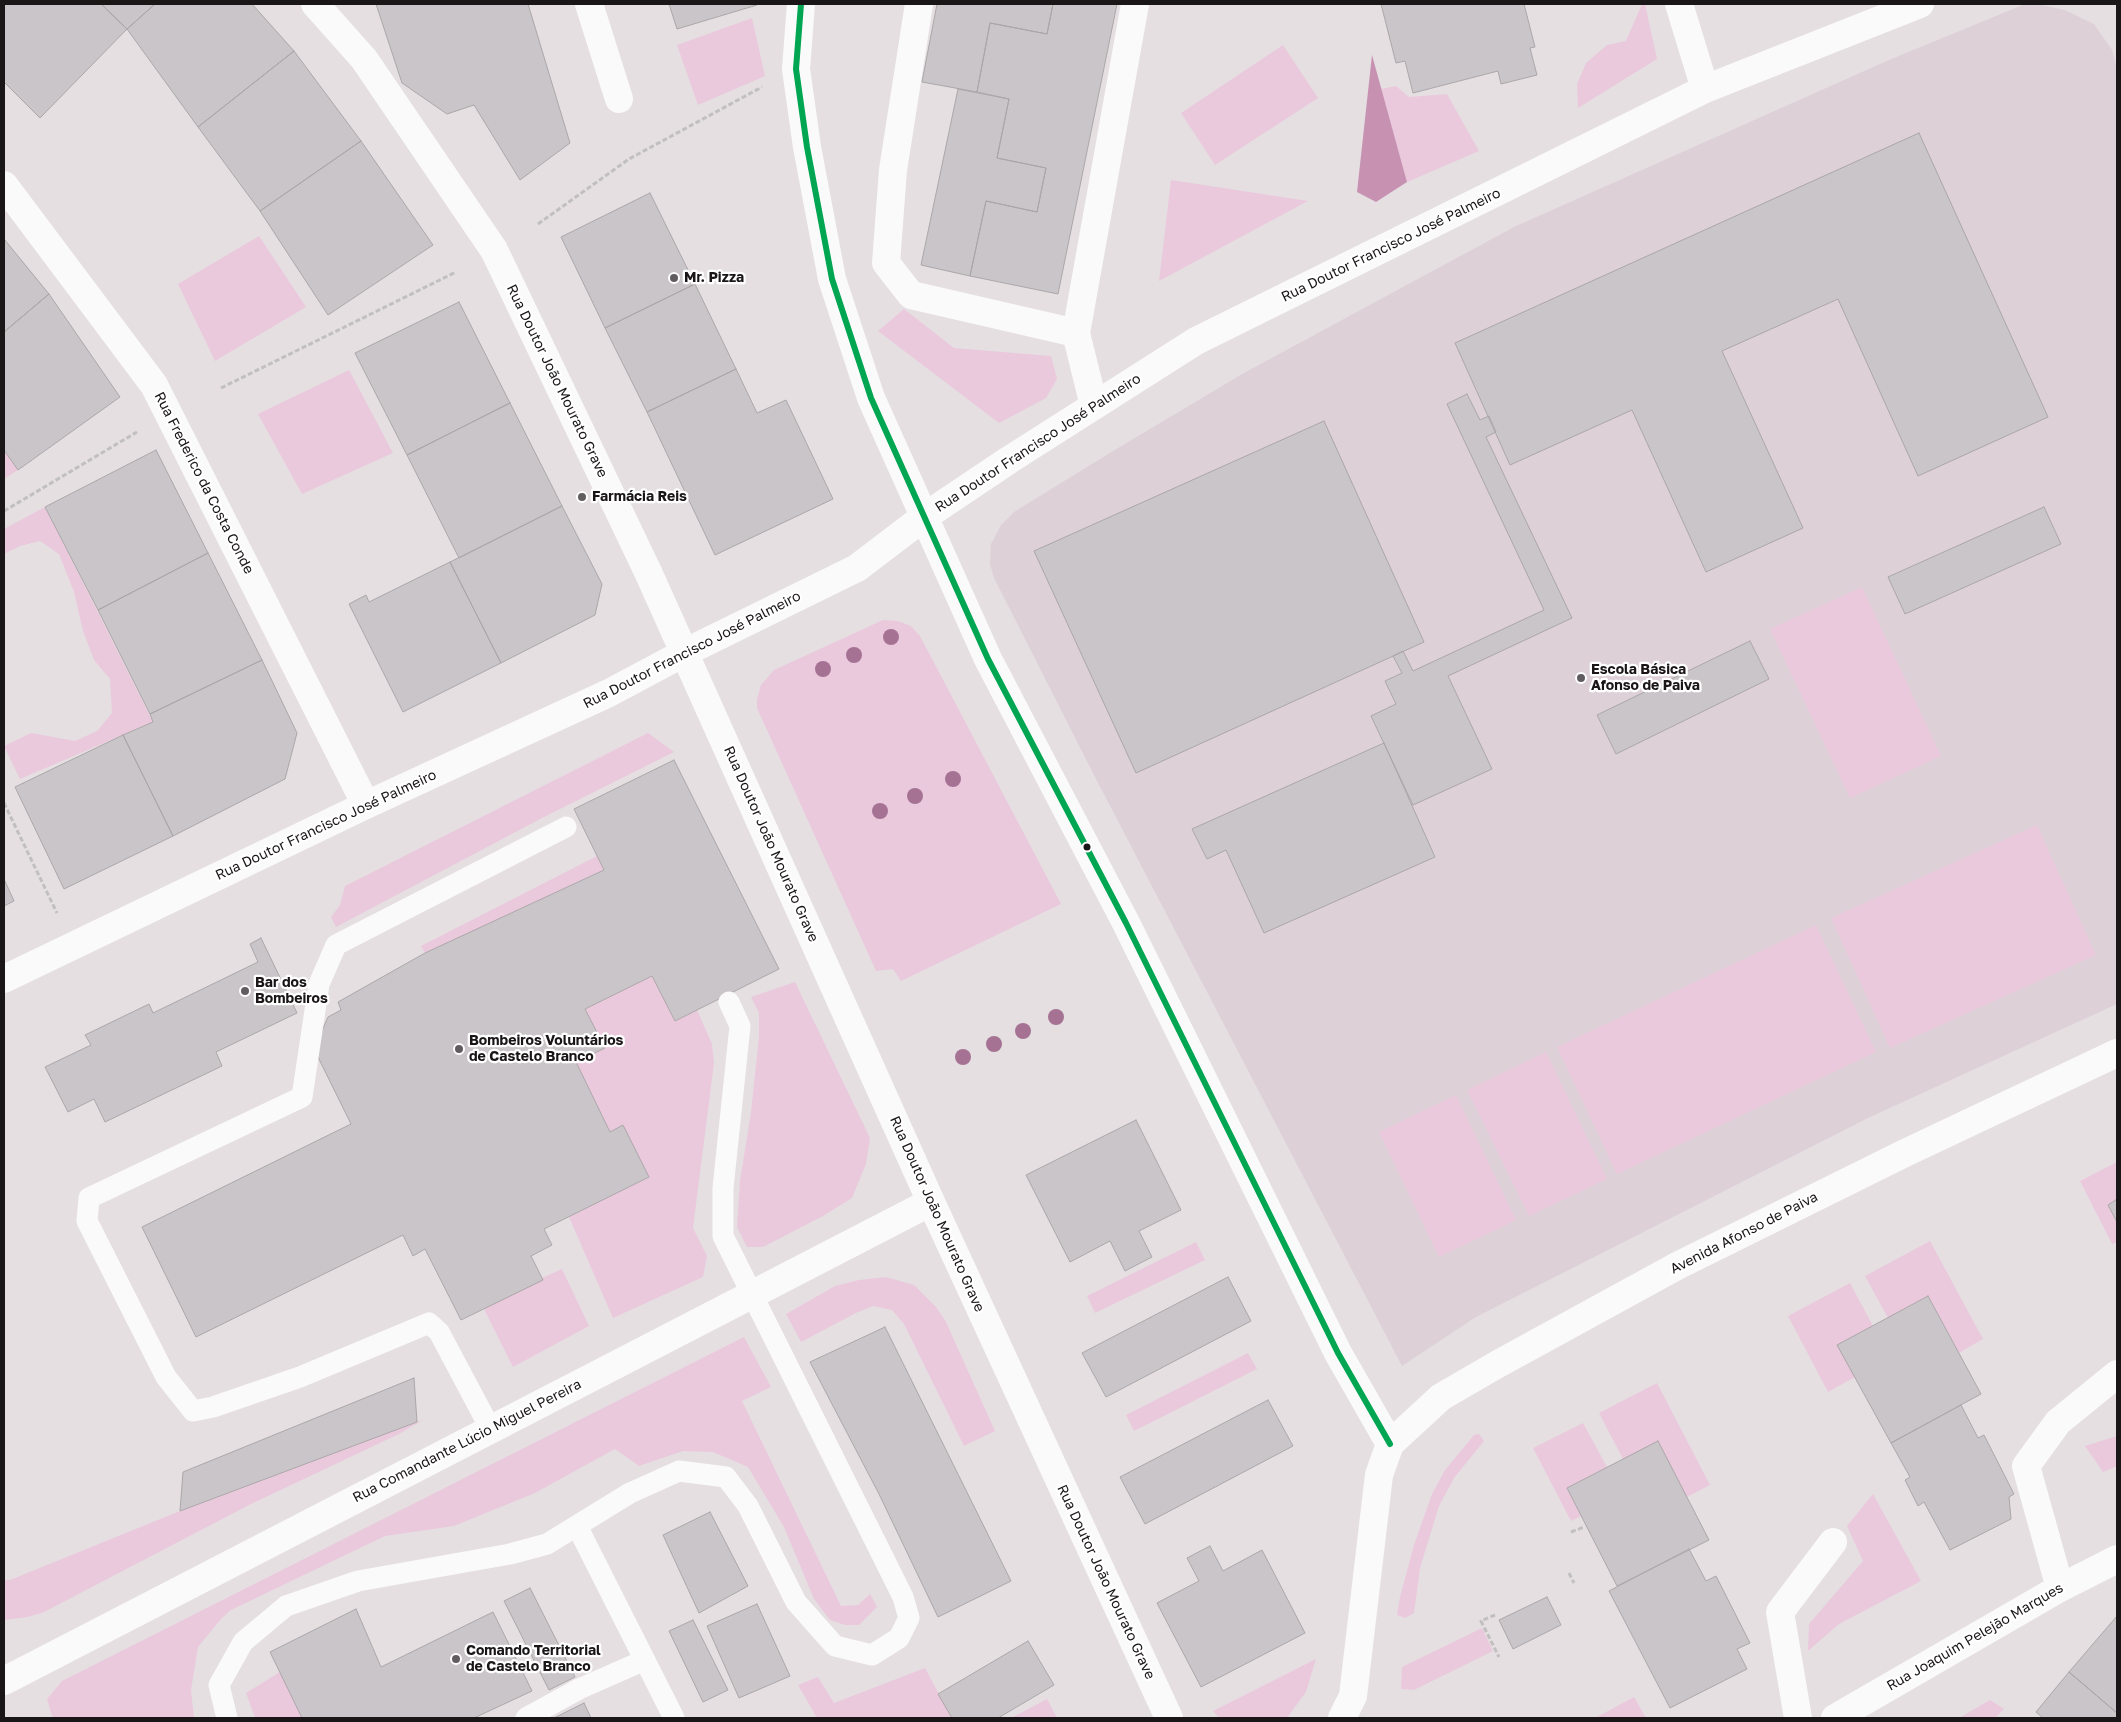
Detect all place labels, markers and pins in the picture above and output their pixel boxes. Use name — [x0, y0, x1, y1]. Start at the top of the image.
place label: Mr. Pizza — [684, 270, 744, 286]
marker: Mr. Pizza — [668, 272, 680, 284]
place label: Farmácia Reis — [592, 489, 687, 505]
marker: Farmácia Reis — [576, 491, 588, 503]
place label: Escola Básica Afonso de Paiva — [1591, 662, 1700, 694]
marker: Escola Básica Afonso de Paiva — [1575, 672, 1587, 684]
unlabelled marker — [1082, 842, 1092, 852]
place label: Bar dos Bombeiros — [255, 975, 328, 1008]
marker: Bar dos Bombeiros — [239, 985, 251, 997]
place label: Bombeiros Voluntários de Castelo Branco — [469, 1033, 623, 1066]
marker: Bombeiros Voluntários de Castelo Branco — [453, 1043, 465, 1055]
place label: Comando Territorial de Castelo Branco — [466, 1643, 601, 1675]
marker: Comando Territorial de Castelo Branco — [450, 1653, 462, 1665]

